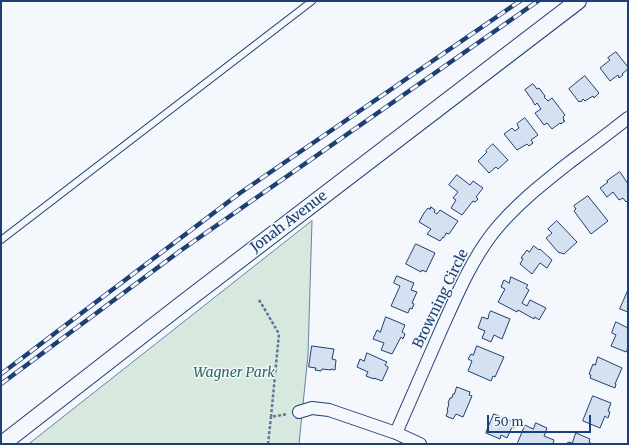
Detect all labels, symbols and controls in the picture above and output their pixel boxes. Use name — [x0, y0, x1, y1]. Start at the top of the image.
street label: Jonah Avenue — [247, 188, 331, 256]
street label: Browning Circle — [410, 247, 472, 351]
park label: Wagner Park — [193, 365, 275, 381]
scale bar — [489, 407, 593, 433]
text: 50 m — [494, 414, 523, 429]

